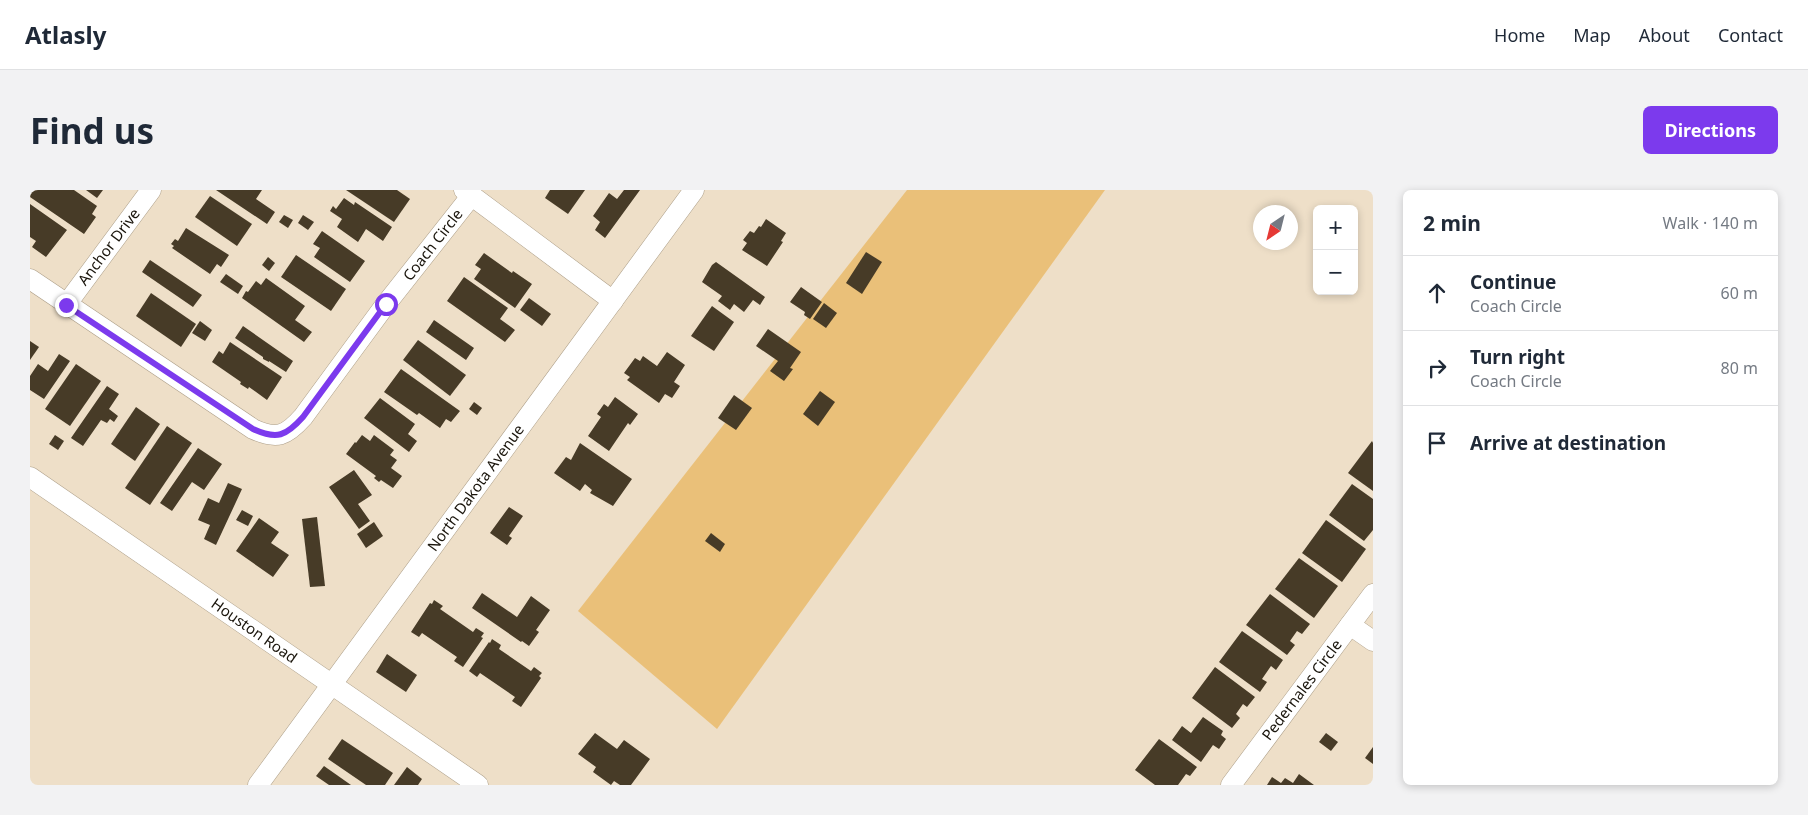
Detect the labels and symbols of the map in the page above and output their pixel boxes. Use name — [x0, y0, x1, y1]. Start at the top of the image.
street label: Anchor Drive — [73, 204, 144, 289]
street label: Coach Circle — [398, 204, 467, 284]
north arrow — [1253, 205, 1298, 250]
route start — [375, 293, 398, 316]
route end — [55, 294, 78, 317]
street label: North Dakota Avenue — [422, 420, 528, 555]
street label: Houston Road — [208, 593, 301, 667]
street label: Pedernales Circle — [1257, 635, 1346, 744]

